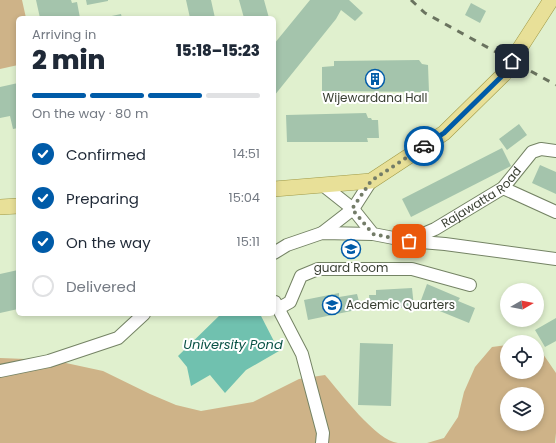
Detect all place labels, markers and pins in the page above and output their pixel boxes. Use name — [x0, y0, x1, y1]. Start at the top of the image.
pin — [495, 44, 529, 78]
building icon: Wijewardana Hall — [364, 68, 386, 90]
place label: Wijewardana Hall — [322, 89, 428, 106]
pin — [392, 224, 426, 258]
school or university icon: guard Room — [340, 238, 362, 260]
place label: guard Room — [314, 259, 388, 276]
school or university icon: Acdemic Quarters — [321, 294, 343, 316]
place label: Acdemic Quarters — [346, 296, 455, 313]

